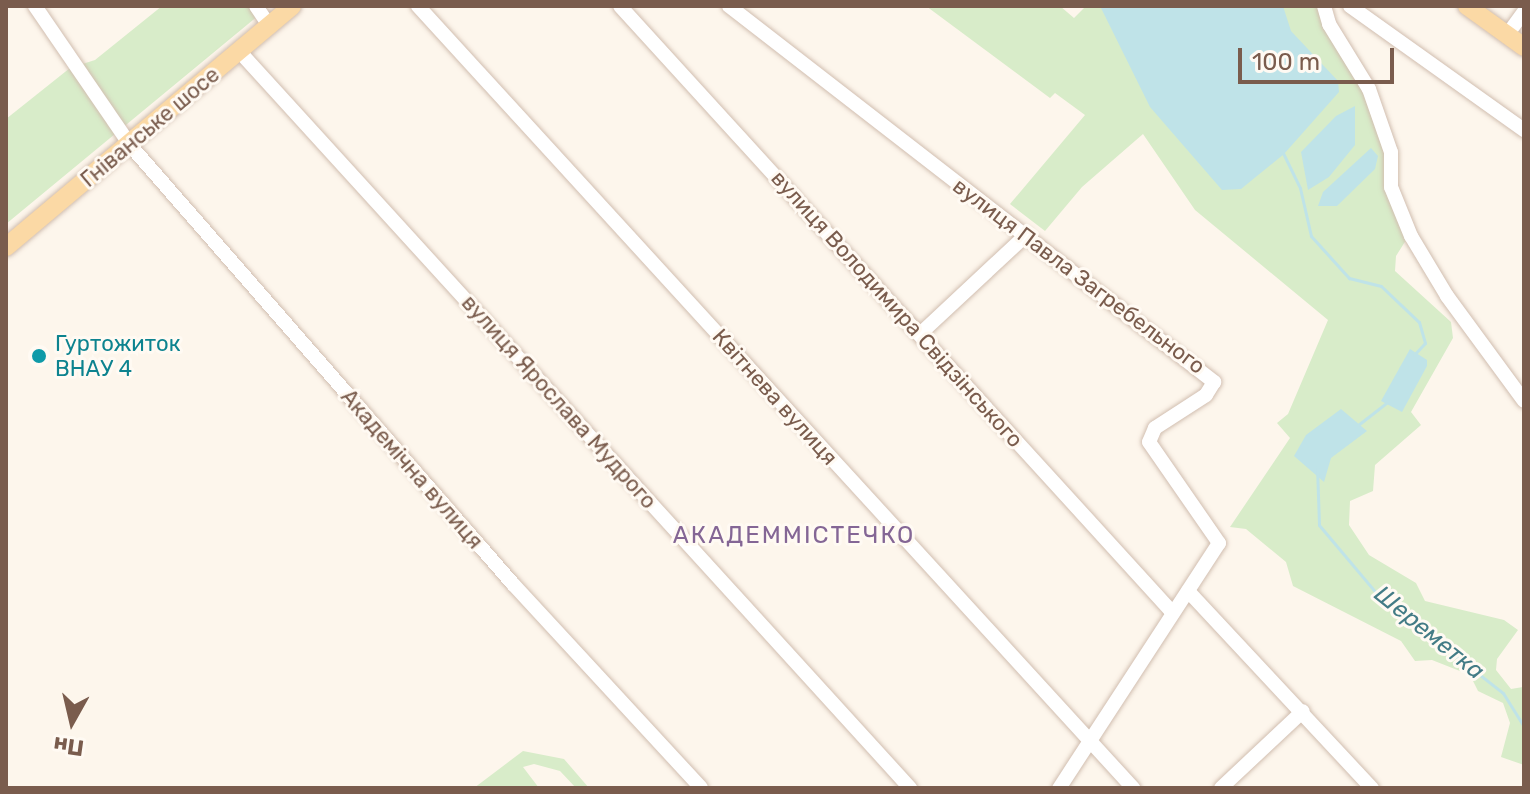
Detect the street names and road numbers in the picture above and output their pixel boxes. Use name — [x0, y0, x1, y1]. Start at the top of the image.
street label: Гніванське шосе — [75, 61, 225, 193]
street label: вулиця Володимира Свідзінського — [766, 165, 1028, 453]
street label: вулиця Павла Загребельного — [948, 173, 1210, 379]
street label: вулиця Ярослава Мудрого — [456, 290, 662, 514]
street label: Квітнева вулиця — [707, 323, 843, 471]
street label: Академічна вулиця — [335, 384, 489, 554]

